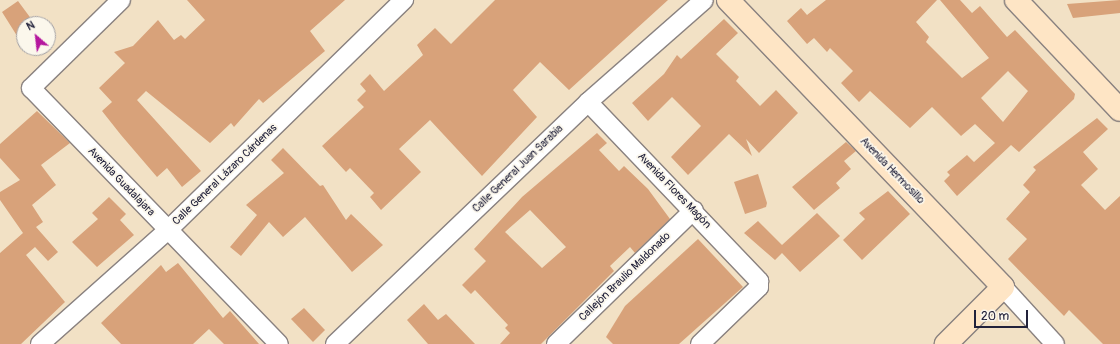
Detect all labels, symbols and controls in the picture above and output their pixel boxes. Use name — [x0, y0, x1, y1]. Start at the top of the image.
north arrow — [16, 16, 56, 56]
text: N — [24, 18, 37, 33]
street label: Calle General Lázaro Cárdenas — [170, 122, 280, 228]
street label: Calle General Juan Sarabia — [470, 122, 566, 216]
street label: Avenida Hermosillo — [857, 135, 927, 207]
street label: Avenida Guadalajara — [85, 145, 157, 219]
street label: Avenida Flores Magón — [634, 150, 714, 232]
street label: Callejón Braulio Maldonado — [576, 230, 674, 324]
scale bar — [976, 302, 1030, 328]
text: 20 m — [981, 309, 1009, 324]

